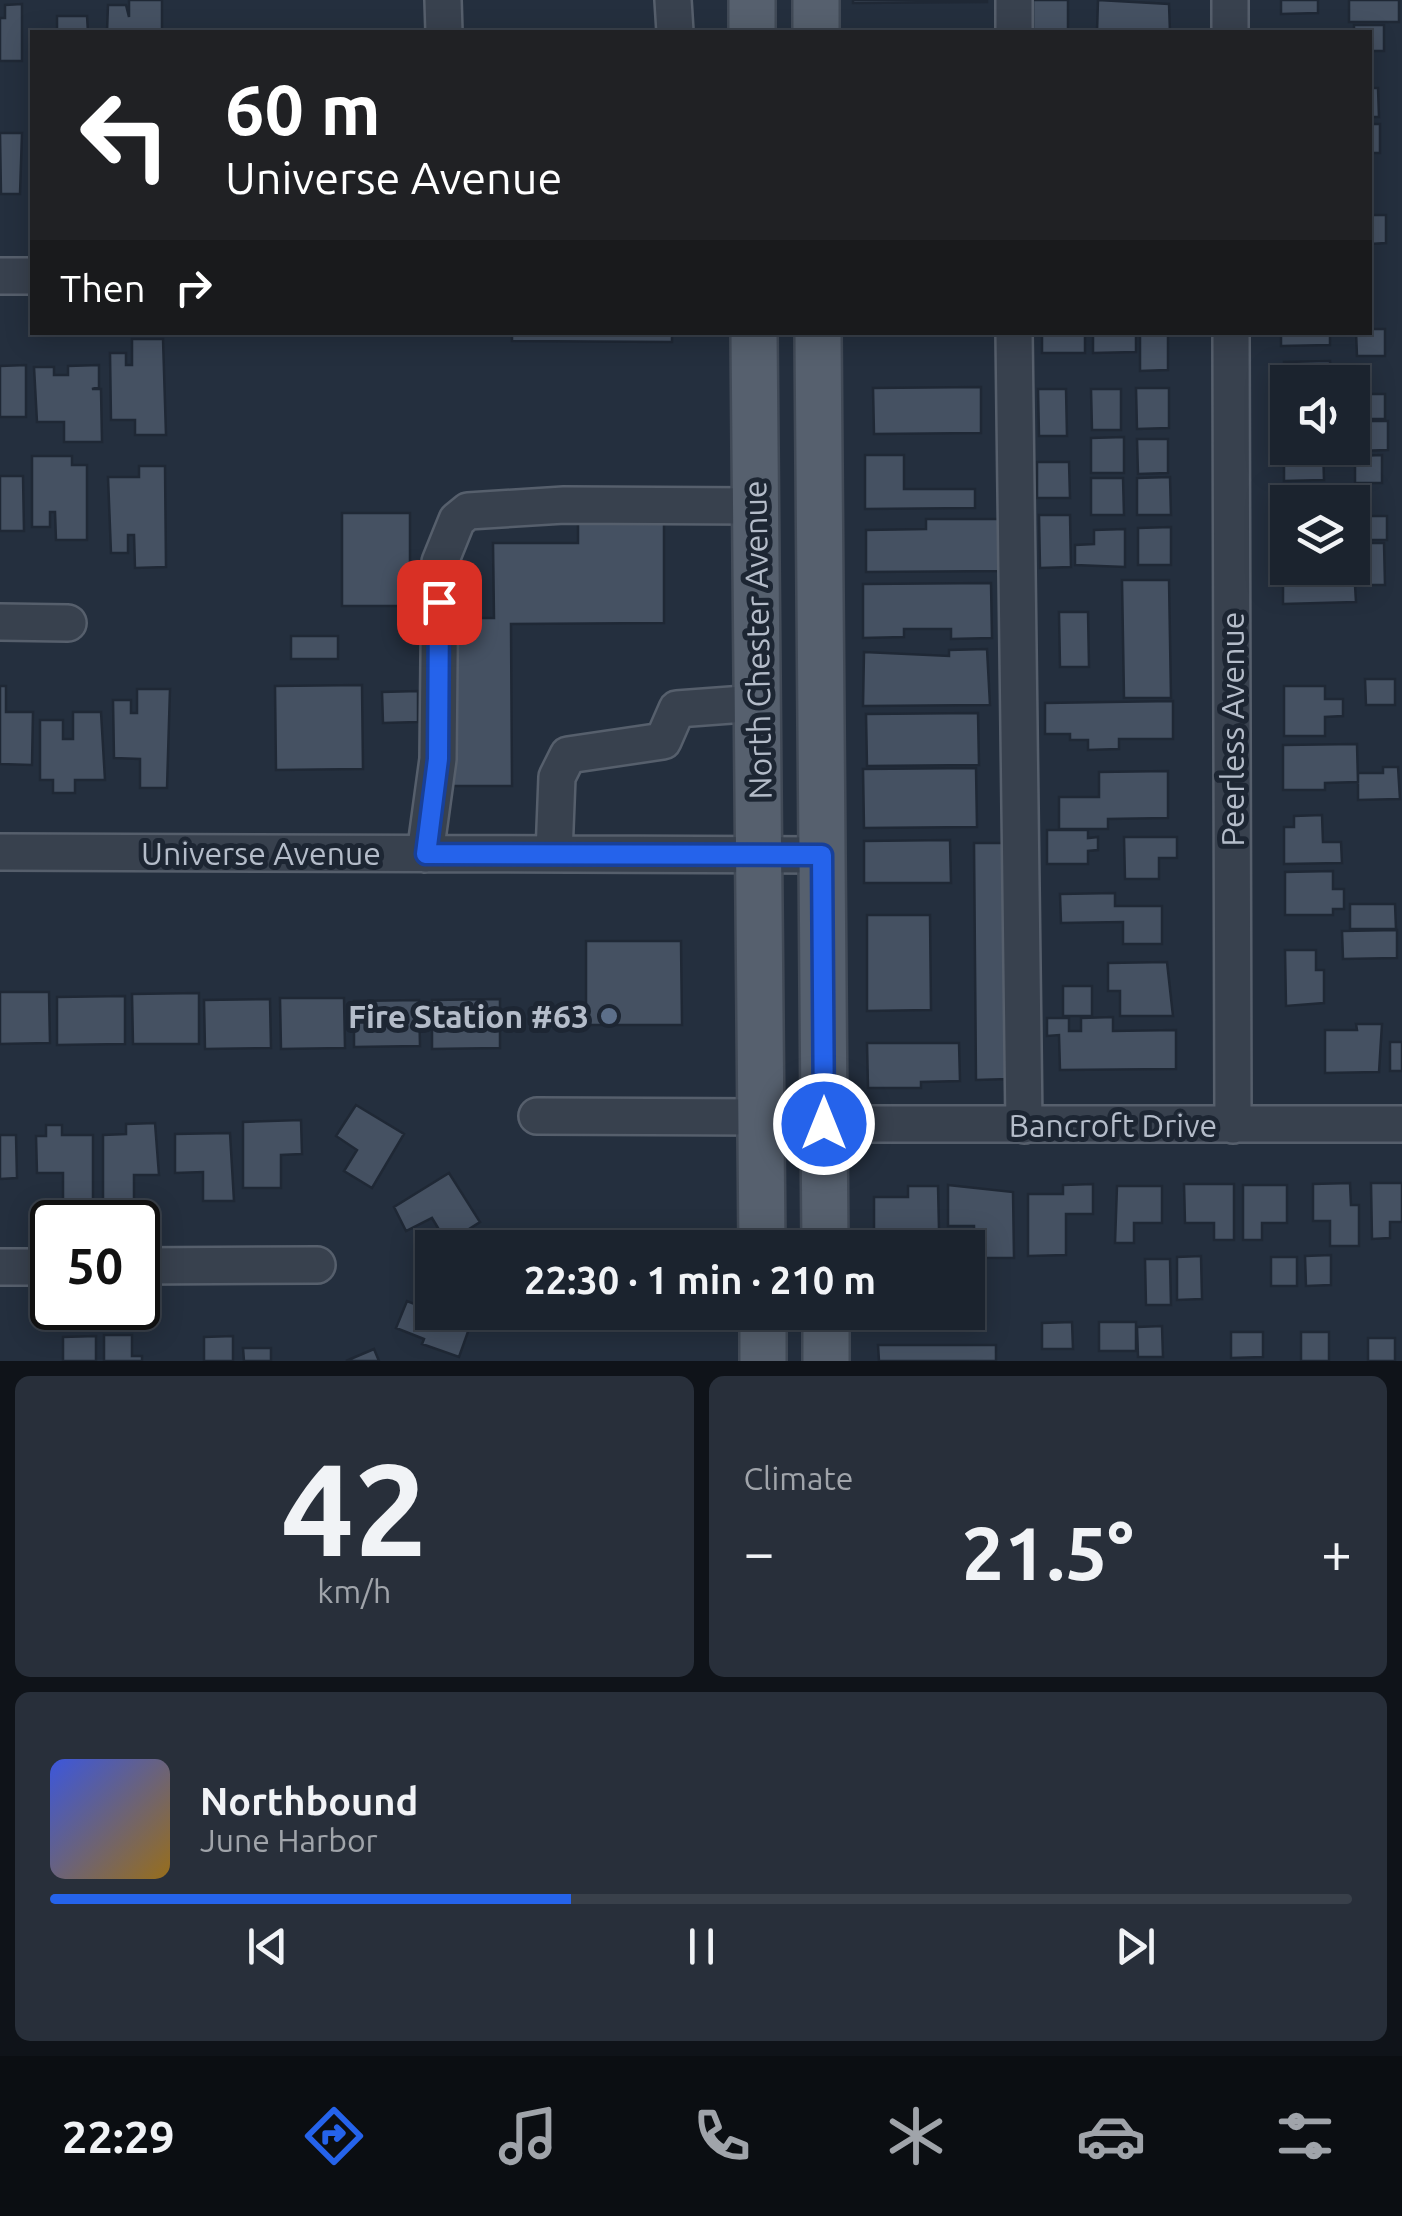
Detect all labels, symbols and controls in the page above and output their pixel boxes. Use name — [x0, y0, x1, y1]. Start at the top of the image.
icon: left — [60, 70, 190, 200]
text: 60 m — [225, 70, 381, 148]
text: Universe Avenue — [225, 152, 562, 203]
icon: right — [166, 260, 221, 315]
text: Then — [60, 267, 146, 309]
map controls — [1270, 365, 1370, 585]
button: sound — [1270, 365, 1370, 465]
street label: North Chester Avenue — [736, 480, 778, 800]
button: layers — [1270, 485, 1370, 585]
pin — [397, 560, 482, 645]
icon: arrive — [412, 575, 467, 630]
street label: Peerless Avenue — [1214, 612, 1250, 846]
street label: Universe Avenue — [141, 835, 381, 871]
place label: Fire Station #63 — [348, 998, 589, 1034]
marker: Fire Station #63 — [598, 1005, 620, 1027]
position arrow — [772, 1072, 876, 1176]
street label: Bancroft Drive — [1009, 1107, 1217, 1143]
speed limit sign: 50 — [30, 1200, 160, 1330]
text: 22:30 · 1 min · 210 m — [524, 1259, 876, 1301]
text: 42 — [281, 1435, 428, 1581]
text: Climate — [744, 1460, 854, 1496]
text: 21.5° — [962, 1510, 1134, 1594]
text: − — [744, 1521, 775, 1582]
text: + — [1321, 1521, 1352, 1582]
text: km/h — [317, 1573, 391, 1609]
text: Northbound — [200, 1780, 418, 1822]
text: June Harbor — [200, 1822, 378, 1858]
icon: previous — [240, 1919, 295, 1974]
icon: pause — [674, 1919, 729, 1974]
icon: next — [1108, 1919, 1163, 1974]
icon: directions — [299, 2101, 369, 2171]
icon: music — [493, 2101, 563, 2171]
icon: phone — [687, 2101, 757, 2171]
icon: climate — [881, 2101, 951, 2171]
icon: car — [1076, 2101, 1146, 2171]
icon: filters — [1270, 2101, 1340, 2171]
text: 22:29 — [62, 2111, 175, 2162]

